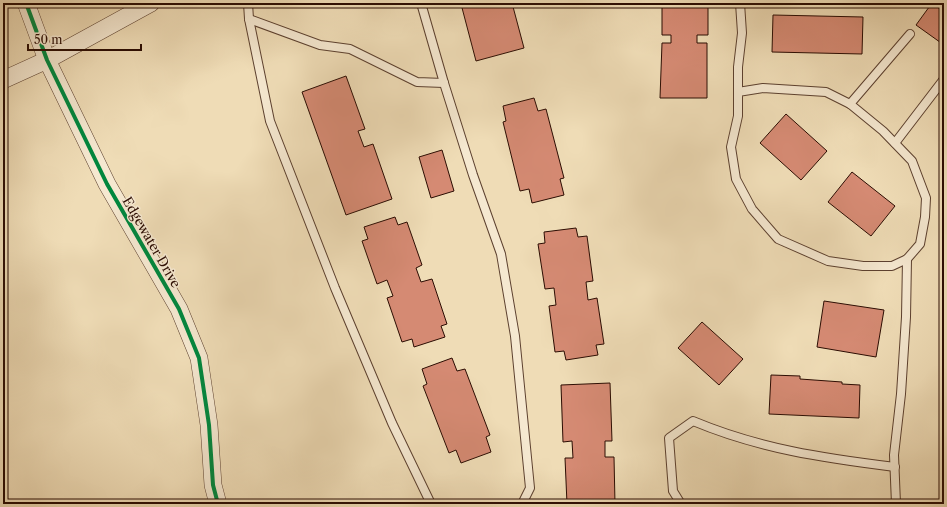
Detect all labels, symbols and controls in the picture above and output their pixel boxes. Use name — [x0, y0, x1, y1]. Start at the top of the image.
scale bar — [28, 26, 141, 52]
text: 50 m — [34, 32, 63, 47]
street label: Edgewater Drive — [119, 194, 185, 290]

